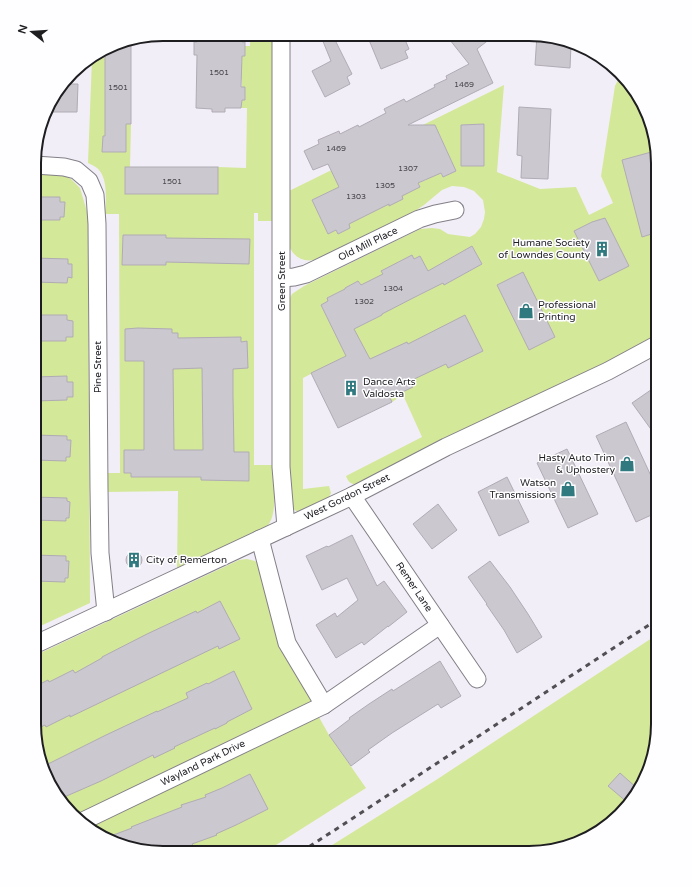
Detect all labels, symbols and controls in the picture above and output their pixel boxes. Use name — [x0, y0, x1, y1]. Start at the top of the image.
north arrow — [12, 12, 52, 52]
text: N — [15, 23, 30, 35]
house number: 1501 — [209, 68, 229, 77]
house number: 1469 — [454, 80, 474, 89]
house number: 1501 — [108, 83, 128, 92]
house number: 1469 — [326, 144, 346, 153]
house number: 1307 — [398, 164, 418, 173]
house number: 1501 — [162, 177, 182, 186]
house number: 1305 — [375, 181, 395, 190]
house number: 1303 — [346, 192, 366, 201]
street label: Old Mill Place — [336, 224, 400, 264]
place label: Humane Society of Lowndes County — [498, 237, 591, 261]
building icon: Humane Society of Lowndes County — [593, 240, 611, 258]
street label: Green Street — [276, 251, 288, 311]
house number: 1304 — [383, 284, 403, 293]
house number: 1302 — [354, 297, 374, 306]
place label: Professional Printing — [538, 299, 596, 323]
shop icon: Professional Printing — [517, 302, 535, 320]
street label: Pine Street — [92, 341, 104, 393]
place label: Dance Arts Valdosta — [363, 376, 416, 400]
building icon: Dance Arts Valdosta — [342, 379, 360, 397]
place label: Hasty Auto Trim & Uphostery — [539, 452, 616, 476]
shop icon: Hasty Auto Trim & Uphostery — [618, 455, 636, 473]
street label: West Gordon Street — [302, 471, 392, 523]
place label: Watson Transmissions — [489, 477, 556, 501]
shop icon: Watson Transmissions — [559, 480, 577, 498]
building icon: City of Remerton — [125, 551, 143, 569]
place label: City of Remerton — [146, 554, 227, 566]
street label: Remer Lane — [393, 560, 435, 614]
street label: Wayland Park Drive — [159, 737, 247, 789]

